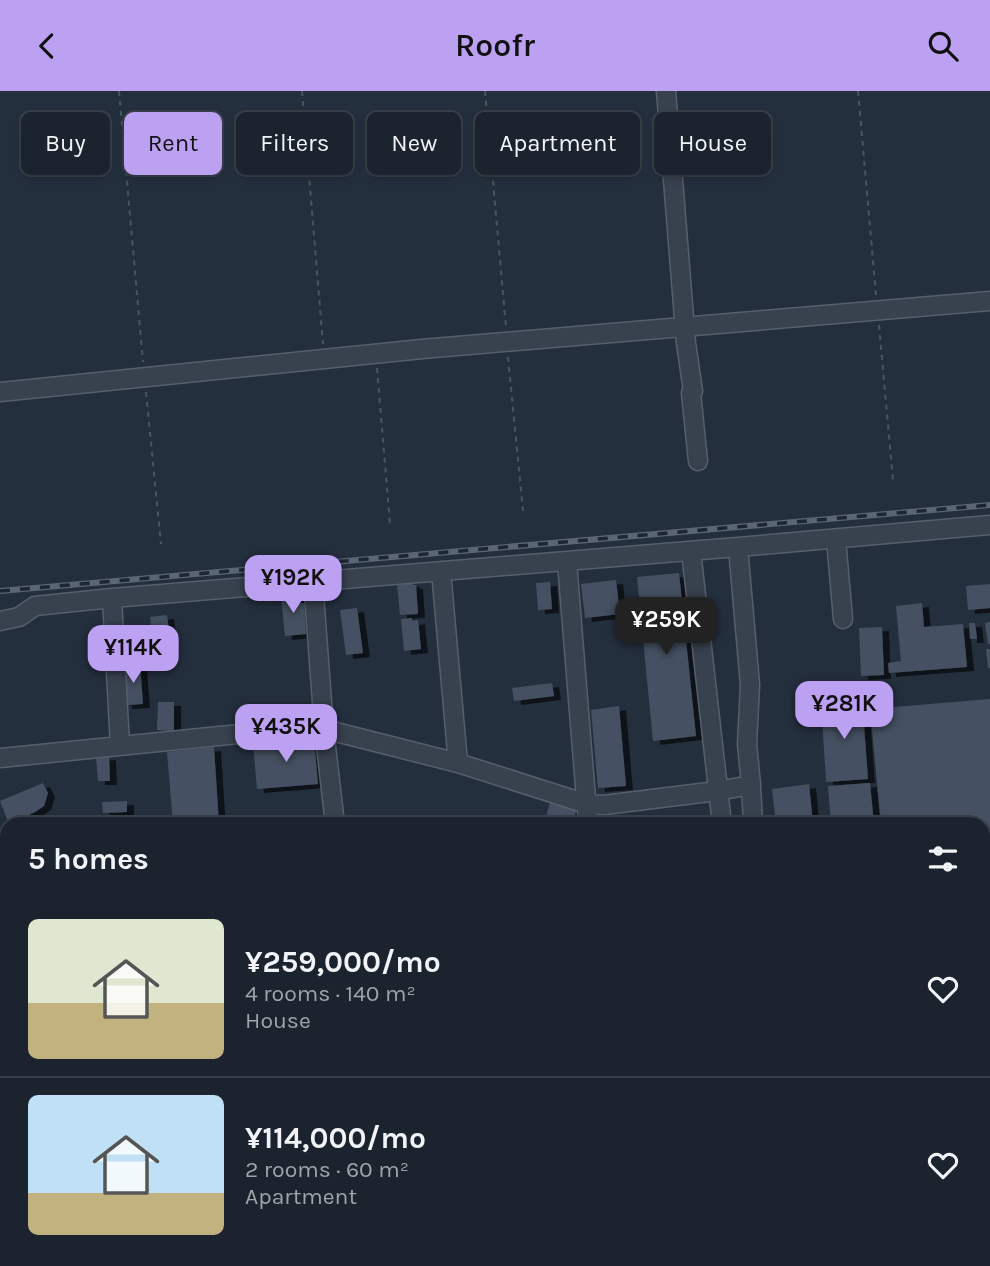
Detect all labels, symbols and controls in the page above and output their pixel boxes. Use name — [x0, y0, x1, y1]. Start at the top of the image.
icon: back — [28, 27, 66, 65]
text: Roofr — [455, 27, 535, 64]
icon: search — [924, 27, 962, 65]
chip: Buy — [21, 112, 110, 175]
chip: Rent — [124, 112, 222, 175]
chip: Filters — [236, 112, 353, 175]
chip: New — [367, 112, 461, 175]
chip: Apartment — [475, 112, 640, 175]
chip: House — [654, 112, 771, 175]
pin: ¥192K — [244, 555, 342, 615]
text: ¥192K — [261, 564, 325, 591]
pin: ¥259K — [617, 597, 715, 657]
text: ¥259K — [631, 606, 701, 633]
pin: ¥114K — [84, 625, 182, 685]
text: ¥114K — [104, 634, 162, 661]
pin: ¥281K — [795, 681, 893, 741]
text: ¥281K — [811, 690, 877, 717]
pin: ¥435K — [237, 705, 335, 764]
text: ¥435K — [251, 713, 321, 740]
icon: filters — [924, 840, 962, 878]
text: 5 homes — [28, 841, 149, 877]
text: ¥259,000/mo — [245, 944, 441, 980]
icon: home — [84, 947, 168, 1031]
icon: heart — [924, 970, 962, 1008]
text: 4 rooms · 140 m² — [245, 980, 416, 1007]
text: House — [245, 1007, 311, 1034]
text: ¥114,000/mo — [245, 1120, 426, 1156]
icon: home — [84, 1123, 168, 1207]
icon: heart — [924, 1146, 962, 1184]
text: 2 rooms · 60 m² — [245, 1156, 409, 1183]
text: Apartment — [245, 1183, 357, 1210]

